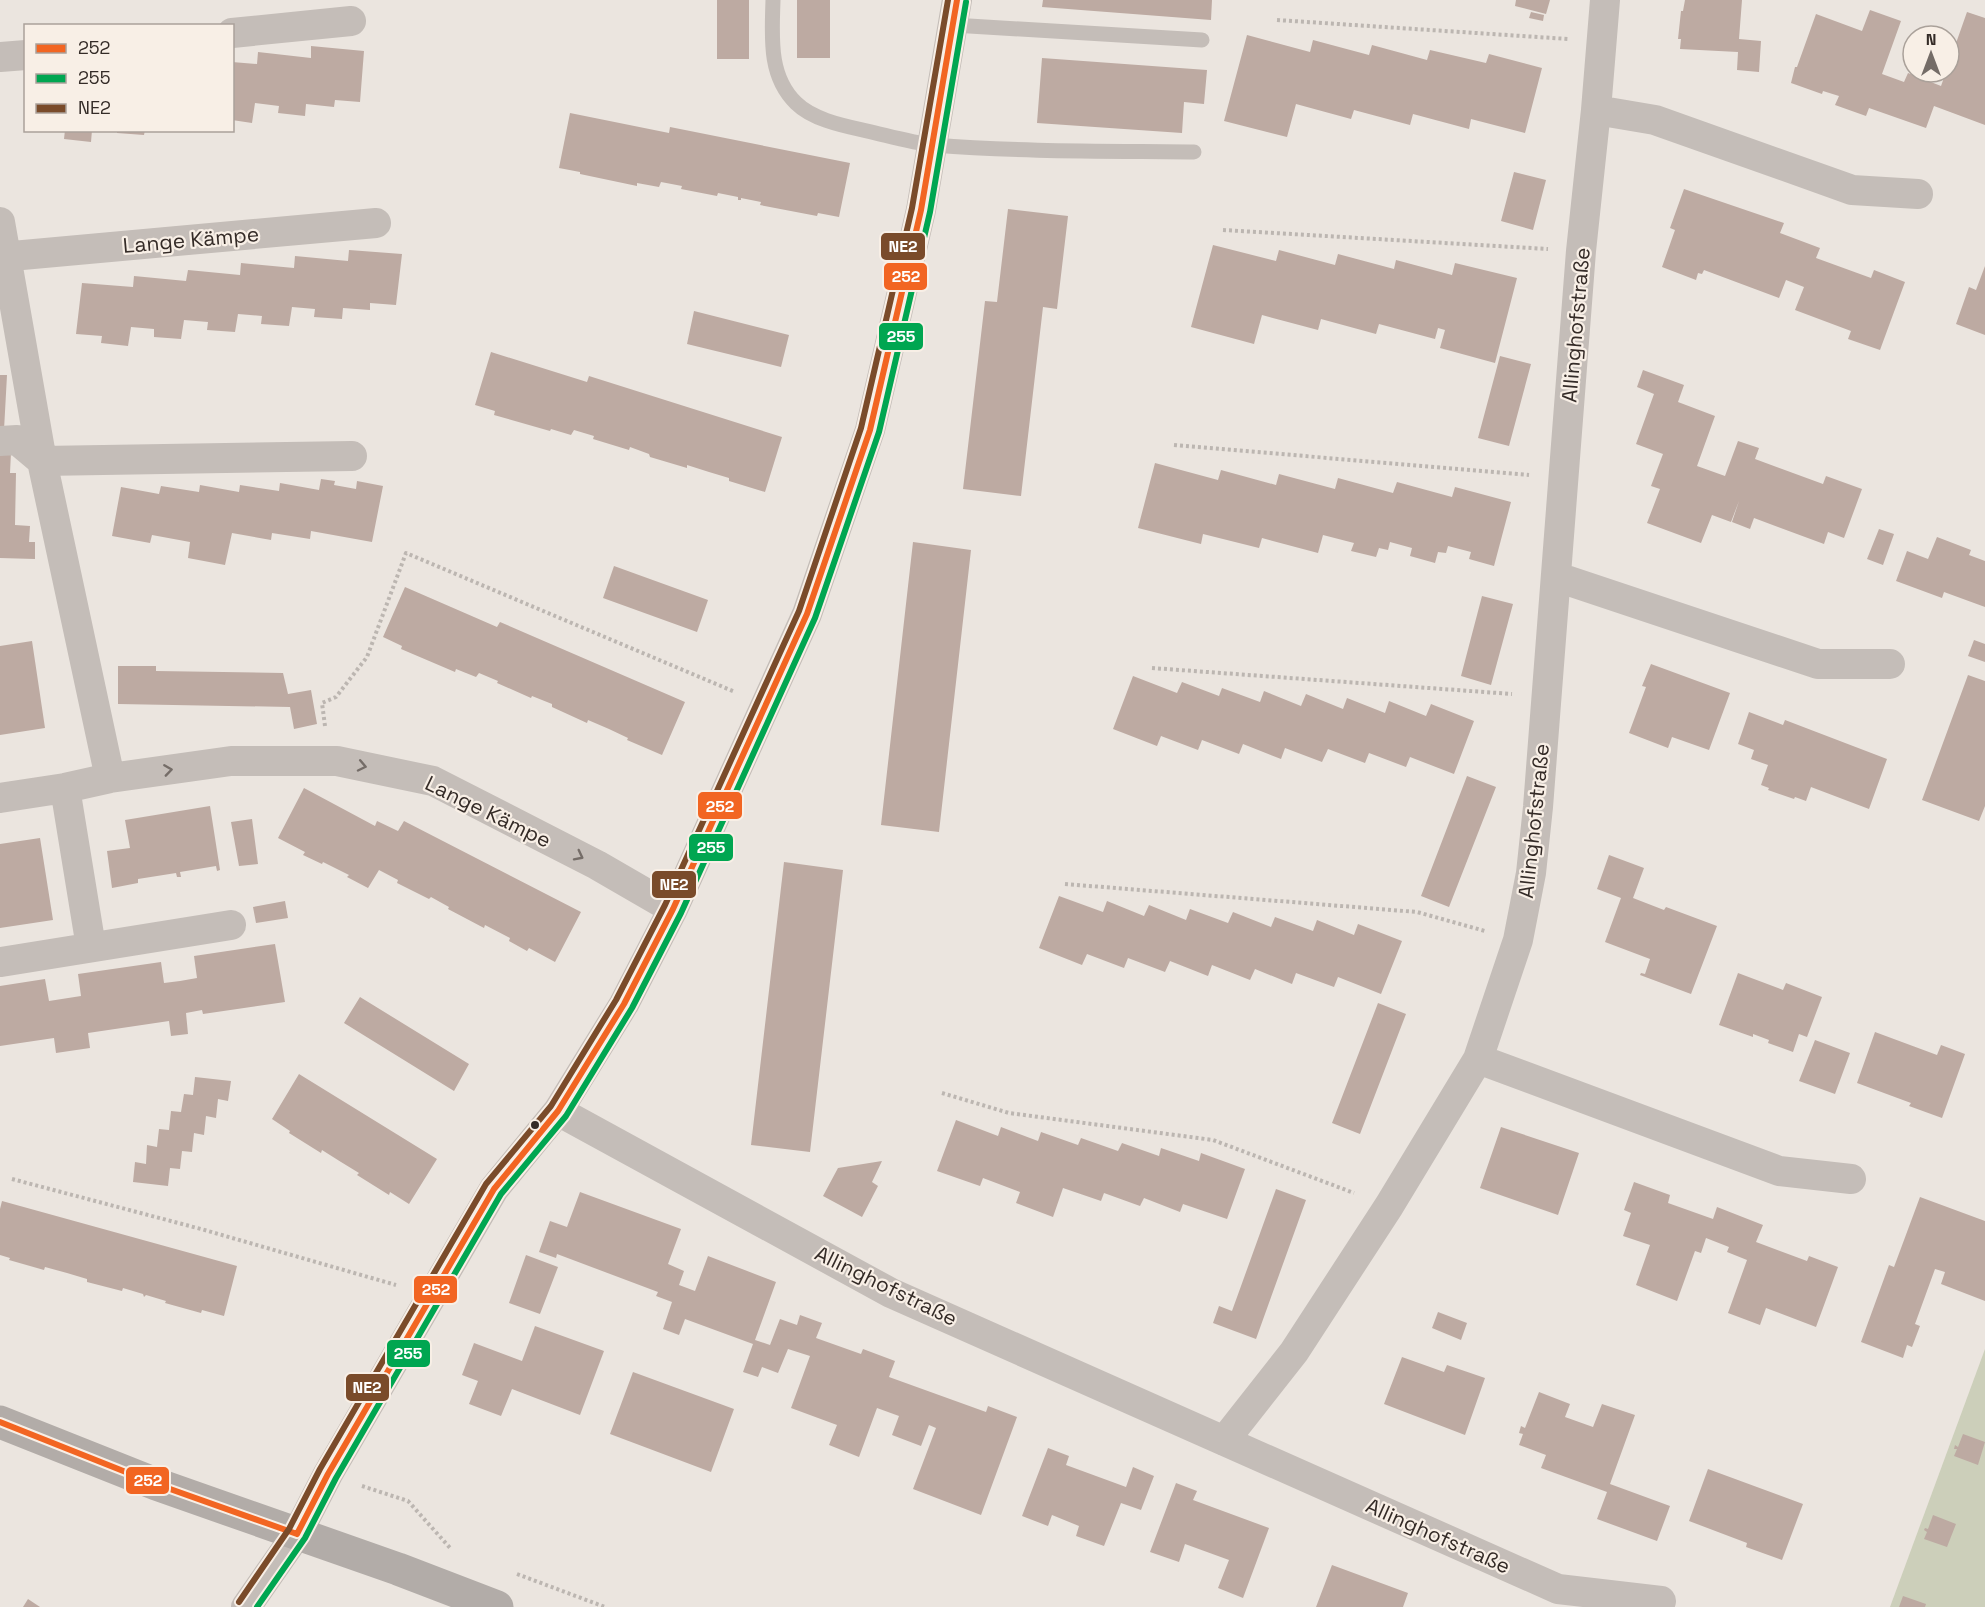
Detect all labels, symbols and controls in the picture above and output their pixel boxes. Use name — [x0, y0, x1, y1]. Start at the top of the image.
legend — [24, 24, 234, 132]
north arrow — [1901, 24, 1961, 84]
text: N — [1926, 29, 1936, 50]
text: 252 — [78, 36, 110, 59]
text: 255 — [78, 66, 110, 89]
text: NE2 — [78, 96, 111, 119]
street label: Lange Kämpe — [122, 220, 260, 259]
line badge: NE2 — [880, 232, 926, 261]
text: NE2 — [888, 236, 918, 257]
street label: Allinghofstraße — [1555, 246, 1596, 404]
line badge: 252 — [883, 262, 928, 291]
text: 252 — [892, 266, 920, 287]
line badge: 255 — [878, 322, 924, 351]
text: 255 — [887, 326, 916, 347]
street label: Allinghofstraße — [1512, 742, 1555, 900]
one-way arrow — [356, 759, 366, 772]
one-way arrow — [163, 764, 173, 776]
street label: Lange Kämpe — [421, 769, 556, 854]
line badge: 252 — [697, 791, 743, 820]
text: 252 — [706, 796, 734, 817]
line badge: 255 — [688, 833, 734, 862]
text: 255 — [697, 837, 726, 858]
one-way arrow — [573, 849, 583, 860]
line badge: NE2 — [651, 870, 697, 899]
text: NE2 — [659, 874, 689, 895]
unlabelled marker — [529, 1119, 541, 1131]
street label: Allinghofstraße — [810, 1239, 962, 1332]
line badge: 252 — [413, 1275, 458, 1304]
text: 252 — [422, 1279, 450, 1300]
line badge: 255 — [386, 1339, 431, 1368]
text: 255 — [394, 1343, 423, 1364]
line badge: NE2 — [345, 1373, 390, 1402]
text: NE2 — [352, 1377, 382, 1398]
line badge: 252 — [125, 1466, 170, 1495]
text: 252 — [134, 1470, 162, 1491]
street label: Allinghofstraße — [1362, 1492, 1515, 1579]

